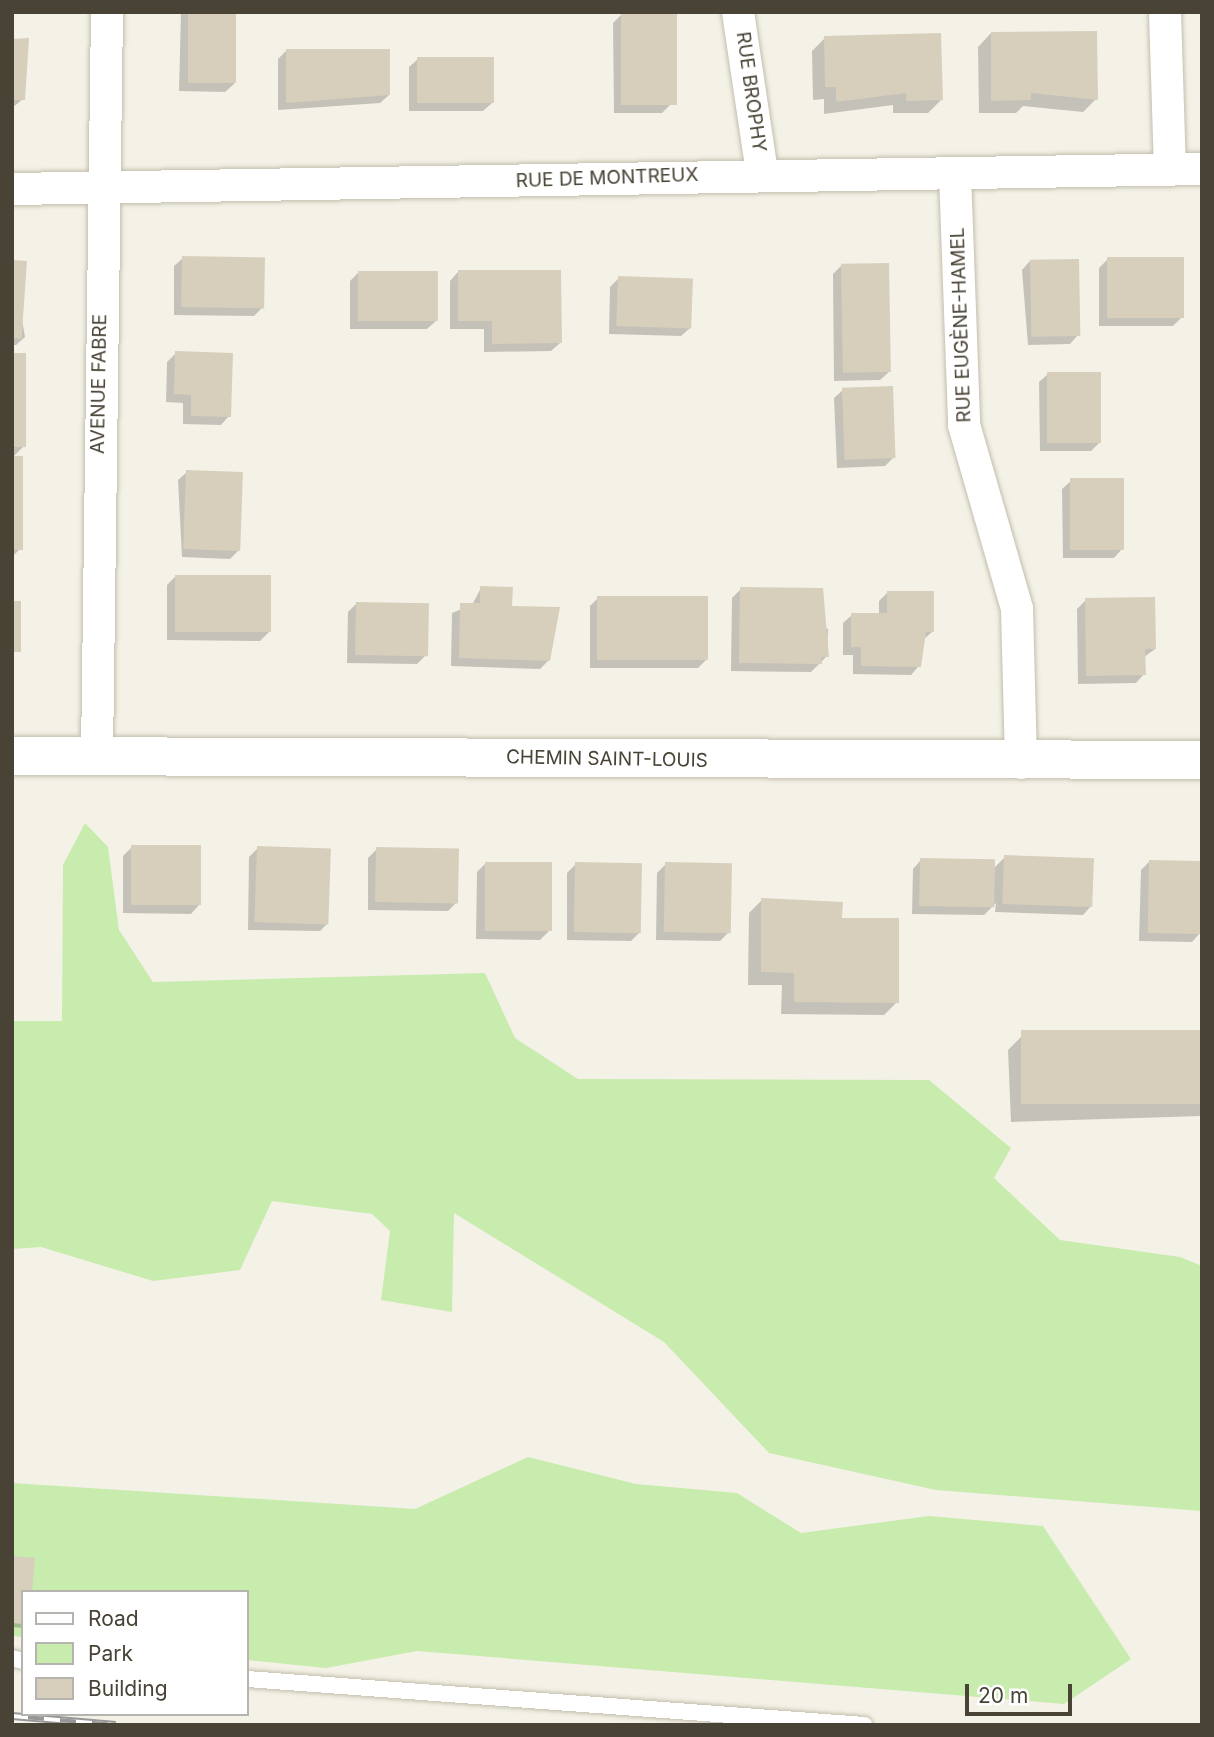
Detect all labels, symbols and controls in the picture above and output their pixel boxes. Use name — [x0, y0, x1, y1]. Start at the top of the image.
street label: RUE BROPHY — [731, 30, 771, 154]
street label: RUE DE MONTREUX — [515, 163, 699, 193]
street label: RUE EUGÈNE-HAMEL — [946, 227, 976, 423]
street label: AVENUE FABRE — [86, 314, 112, 454]
street label: CHEMIN SAINT-LOUIS — [506, 746, 708, 772]
legend — [21, 1590, 248, 1716]
text: Road — [88, 1606, 139, 1631]
text: Park — [88, 1641, 133, 1666]
scale bar — [969, 1670, 1076, 1714]
text: Building — [88, 1676, 168, 1701]
text: 20 m — [978, 1683, 1028, 1708]

